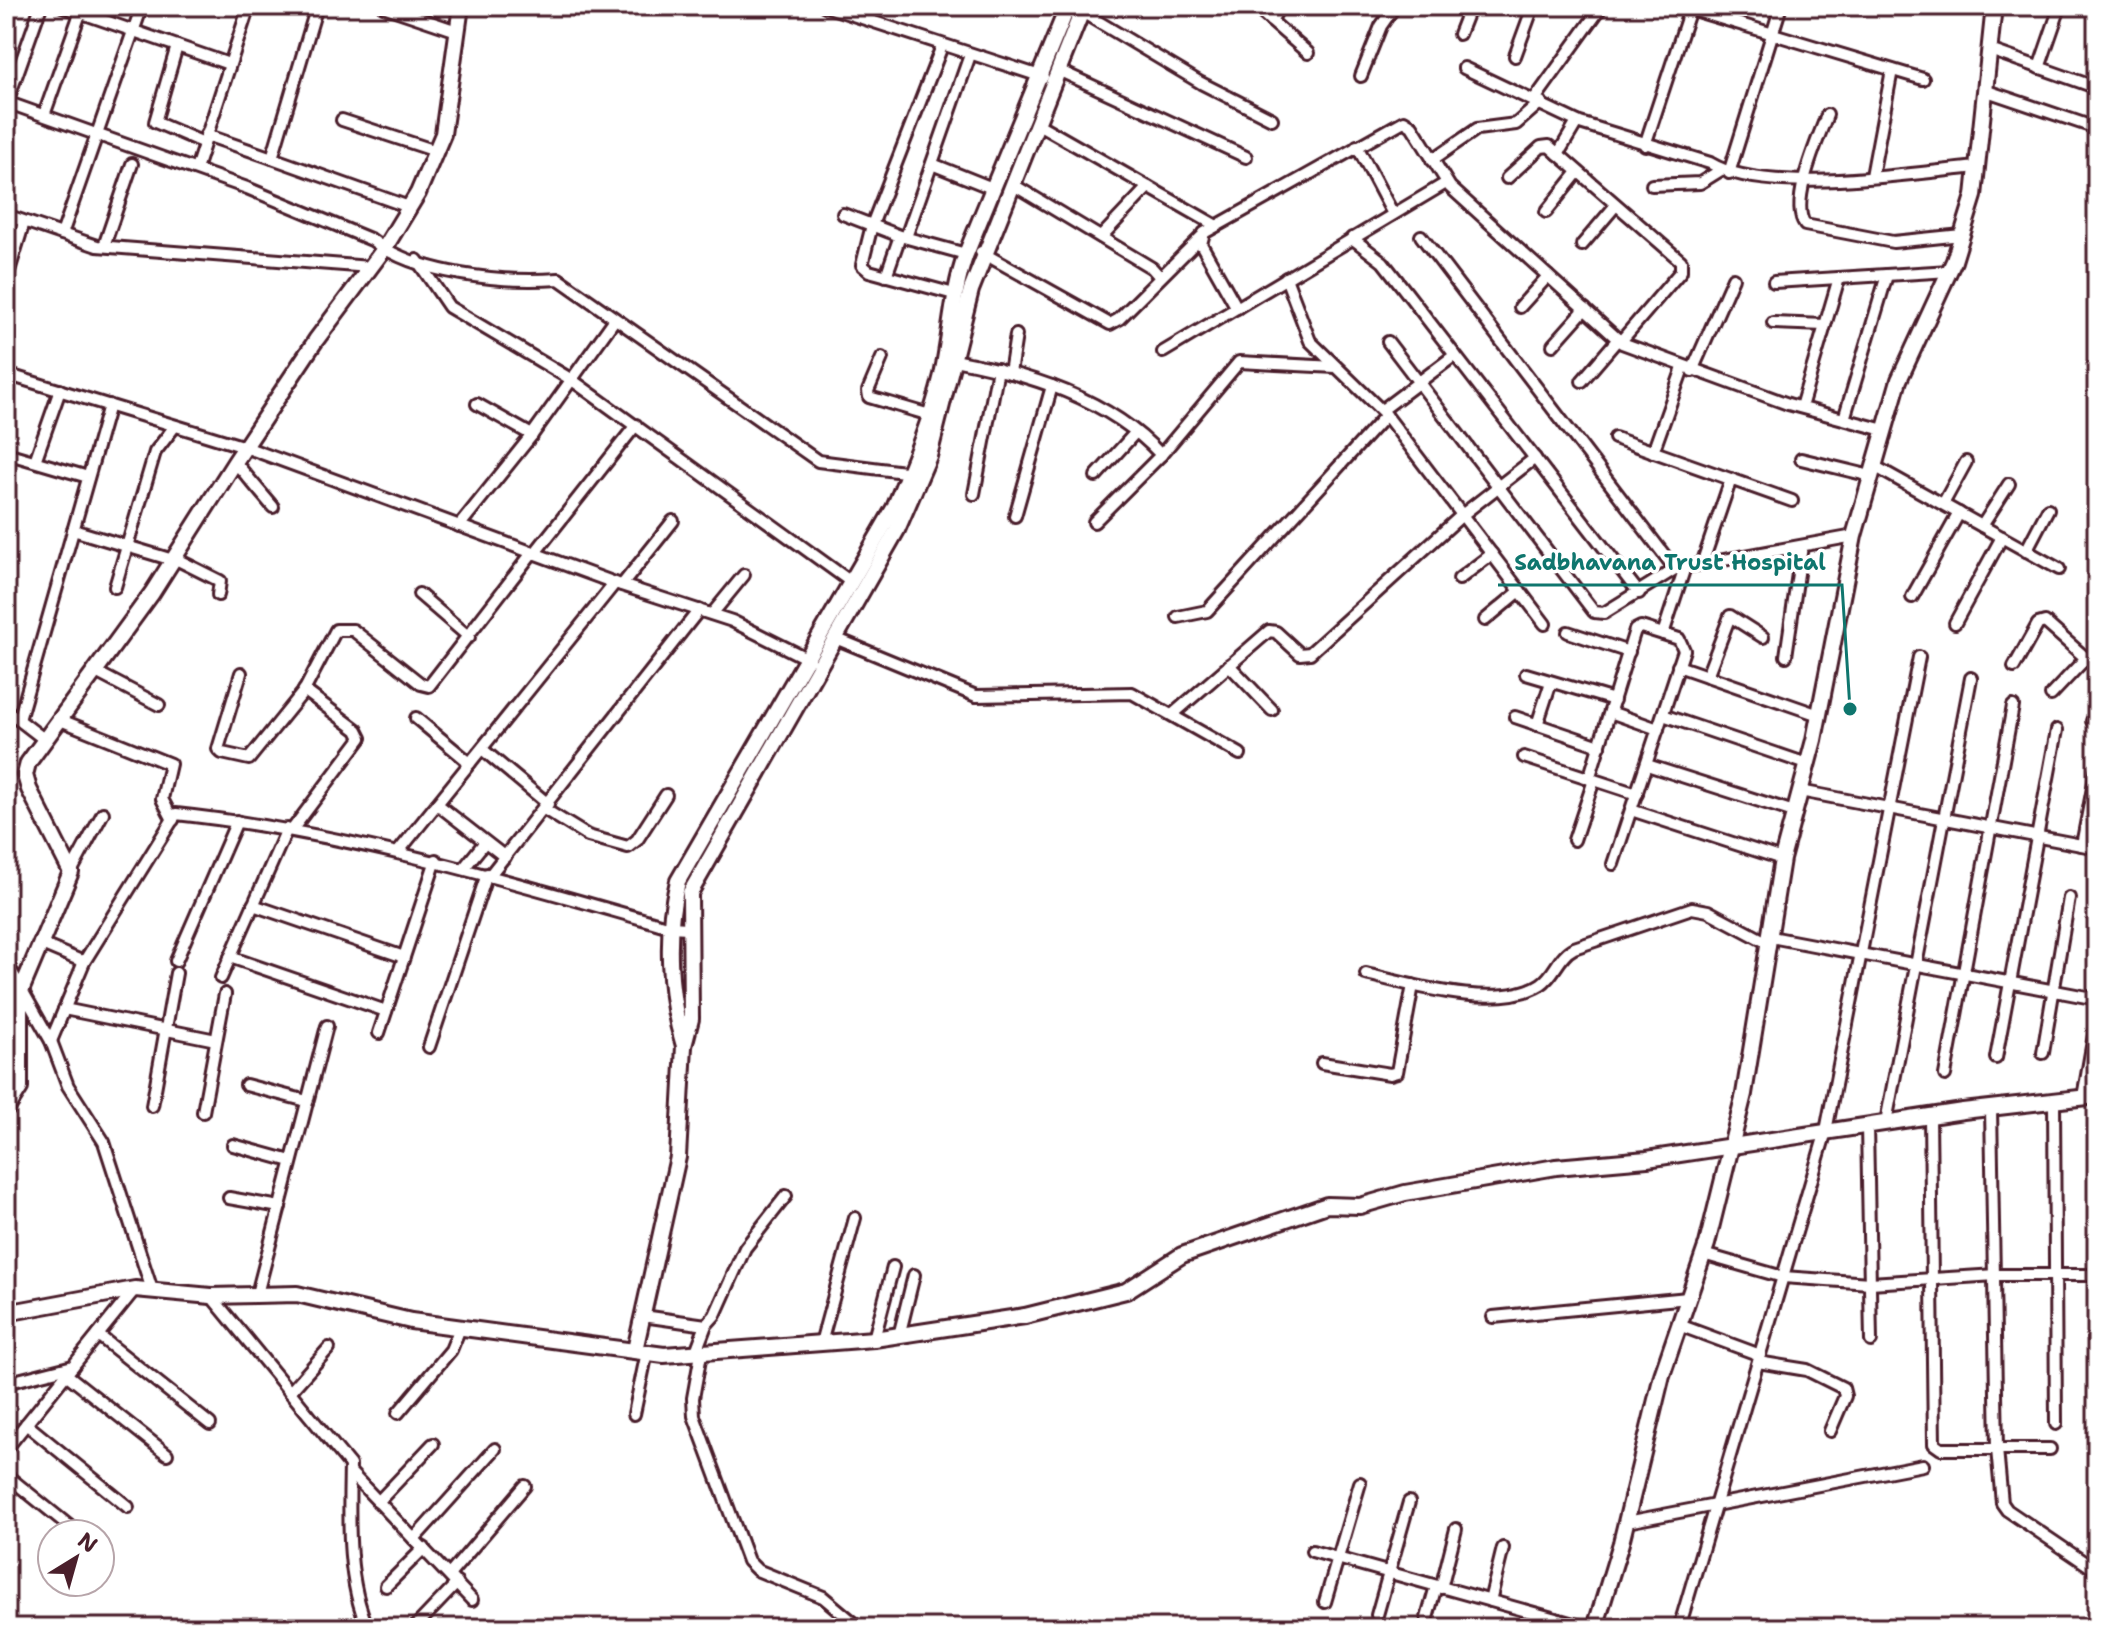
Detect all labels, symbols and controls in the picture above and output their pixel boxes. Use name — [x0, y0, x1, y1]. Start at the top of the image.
callout: Sadbhavana Trust Hospital — [1498, 539, 1842, 585]
text: Sadbhavana Trust Hospital — [1514, 548, 1826, 577]
north arrow — [36, 1518, 116, 1598]
text: N — [72, 1526, 103, 1559]

